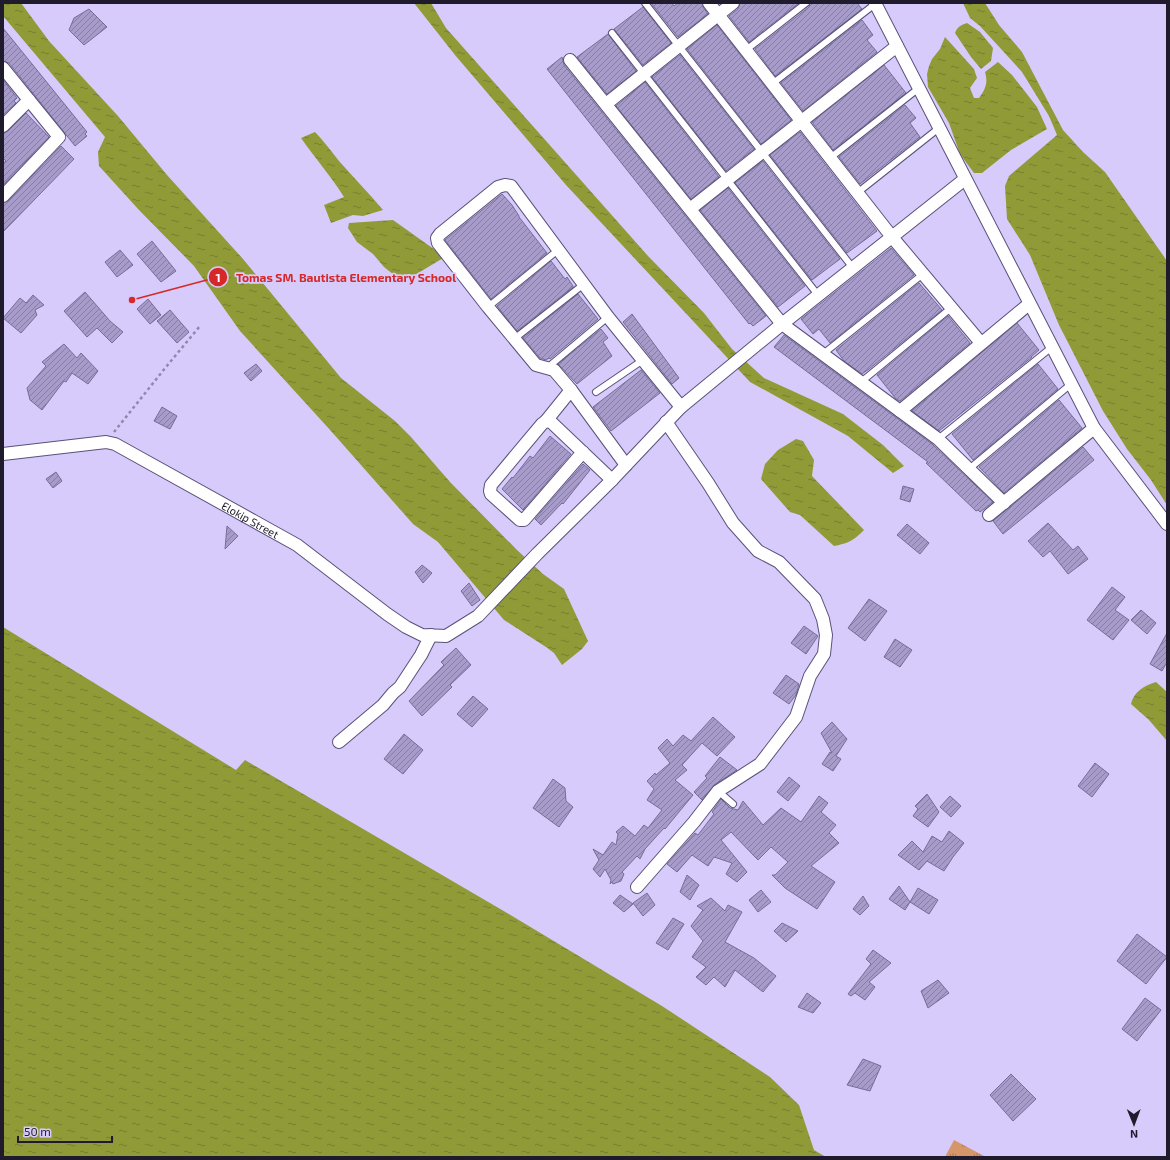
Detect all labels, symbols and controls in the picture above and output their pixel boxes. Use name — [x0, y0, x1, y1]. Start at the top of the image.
callout: Tomas SM. Bautista Elementary School — [208, 265, 465, 289]
text: 1 — [215, 270, 221, 284]
text: Tomas SM. Bautista Elementary School — [236, 270, 456, 285]
street label: Elokip Street — [220, 498, 282, 540]
north arrow — [1114, 1104, 1154, 1144]
scale bar — [18, 1118, 112, 1144]
text: 50 m — [24, 1124, 51, 1138]
text: N — [1130, 1128, 1138, 1141]

